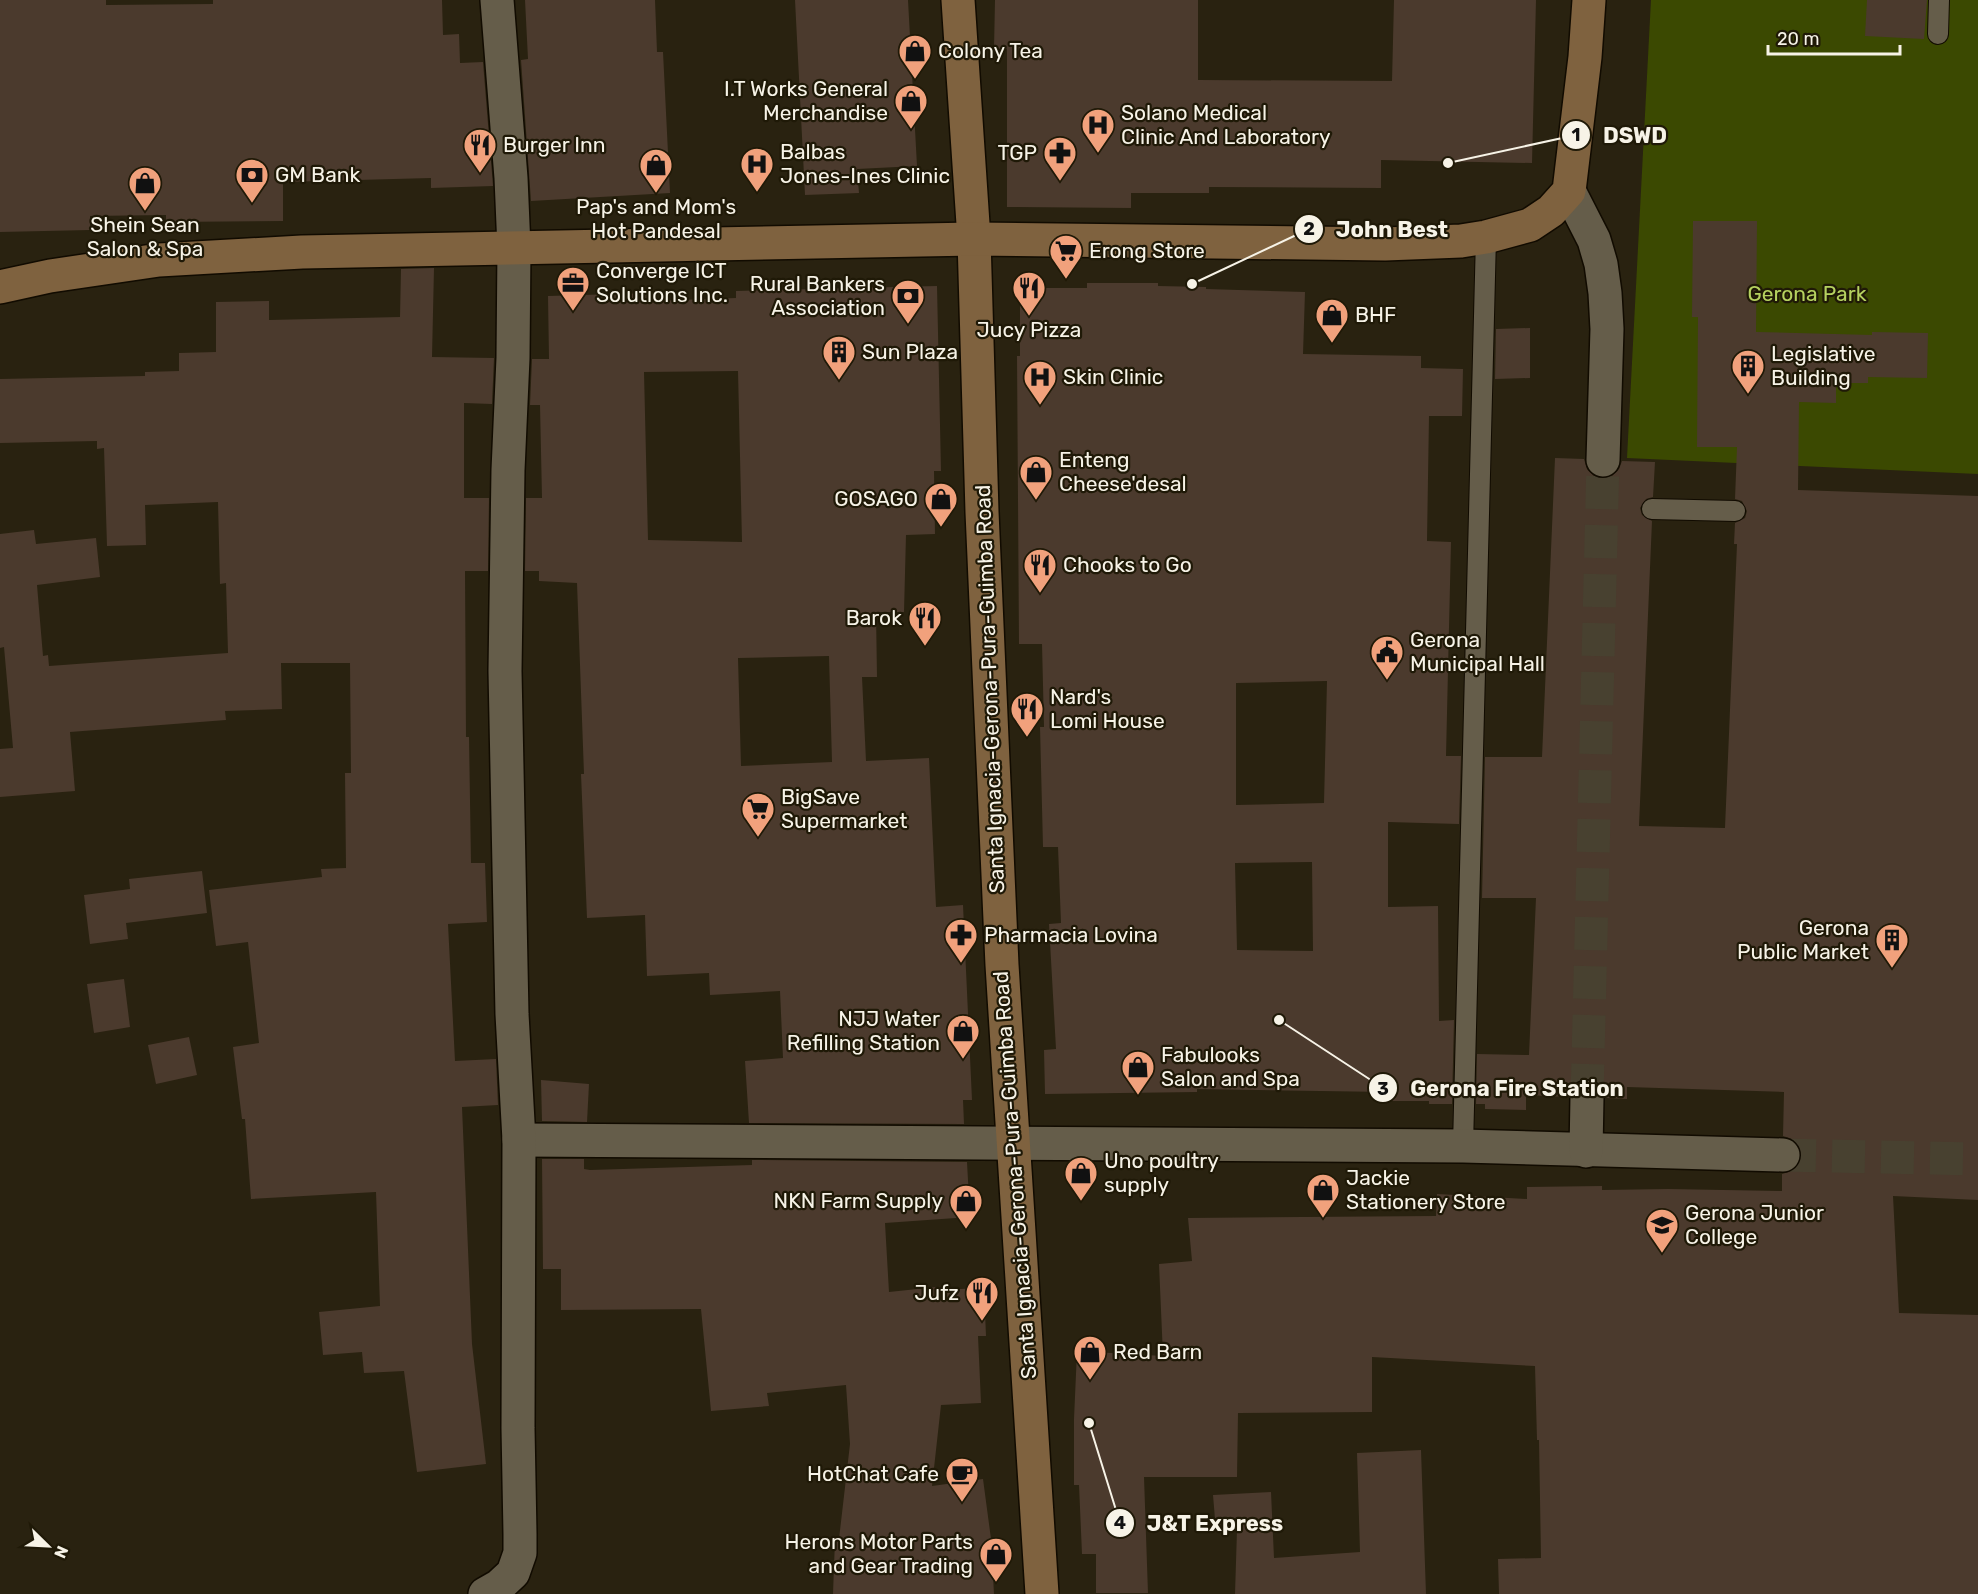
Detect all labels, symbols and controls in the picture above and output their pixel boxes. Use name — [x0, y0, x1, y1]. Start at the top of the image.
scale bar — [1768, 18, 1900, 56]
text: 20 m — [1777, 28, 1819, 50]
shop icon: Colony Tea — [897, 33, 933, 80]
place label: Colony Tea — [938, 38, 1043, 63]
place label: I.T Works General Merchandise — [724, 76, 888, 125]
shop icon: I.T Works General Merchandise — [893, 83, 929, 130]
place label: Solano Medical Clinic And Laboratory — [1121, 100, 1331, 149]
hospital icon: Solano Medical Clinic And Laboratory — [1080, 107, 1116, 154]
callout: DSWD — [1561, 115, 1679, 155]
text: DSWD — [1603, 122, 1667, 149]
text: 1 — [1572, 124, 1580, 146]
restaurant icon: Burger Inn — [462, 127, 498, 174]
place label: Burger Inn — [503, 132, 606, 157]
pharmacy icon: TGP — [1042, 135, 1078, 182]
place label: Balbas Jones-Ines Clinic — [780, 139, 950, 188]
place label: TGP — [997, 140, 1037, 165]
hospital icon: Balbas Jones-Ines Clinic — [739, 146, 775, 193]
shop icon: Pap's and Mom's Hot Pandesal — [638, 147, 674, 194]
bank icon: GM Bank — [234, 157, 270, 204]
place label: GM Bank — [275, 162, 360, 187]
shop icon: Shein Sean Salon & Spa — [127, 165, 163, 212]
place label: Pap's and Mom's Hot Pandesal — [576, 194, 736, 243]
callout: John Best — [1294, 209, 1460, 249]
place label: Shein Sean Salon & Spa — [87, 212, 203, 261]
text: John Best — [1336, 216, 1448, 243]
text: 2 — [1303, 218, 1315, 240]
supermarket icon: Erong Store — [1048, 233, 1084, 280]
place label: Erong Store — [1089, 238, 1205, 263]
place label: Converge ICT Solutions Inc. — [596, 258, 728, 307]
office icon: Converge ICT Solutions Inc. — [555, 265, 591, 312]
restaurant icon: Jucy Pizza — [1011, 270, 1047, 317]
place label: Rural Bankers Association — [750, 271, 885, 320]
bank icon: Rural Bankers Association — [890, 278, 926, 325]
park label: Gerona Park — [1747, 281, 1867, 306]
shop icon: BHF — [1314, 297, 1350, 344]
place label: BHF — [1355, 302, 1396, 327]
place label: Jucy Pizza — [977, 317, 1081, 342]
building icon: Sun Plaza — [821, 334, 857, 381]
place label: Sun Plaza — [862, 339, 958, 364]
place label: Legislative Building — [1771, 341, 1876, 390]
building icon: Legislative Building — [1730, 348, 1766, 395]
hospital icon: Skin Clinic — [1022, 359, 1058, 406]
place label: Skin Clinic — [1063, 364, 1163, 389]
place label: Enteng Cheese'desal — [1059, 447, 1187, 496]
shop icon: Enteng Cheese'desal — [1018, 454, 1054, 501]
shop icon: GOSAGO — [923, 481, 959, 528]
street label: Santa Ignacia-Gerona-Pura-Guimba Road — [970, 484, 1009, 894]
place label: GOSAGO — [834, 486, 918, 511]
restaurant icon: Chooks to Go — [1022, 547, 1058, 594]
place label: Chooks to Go — [1063, 552, 1192, 577]
restaurant icon: Barok — [907, 600, 943, 647]
place label: Barok — [846, 605, 902, 630]
place label: Gerona Municipal Hall — [1410, 627, 1545, 676]
public building icon: Gerona Municipal Hall — [1369, 634, 1405, 681]
place label: Nard's Lomi House — [1050, 684, 1165, 733]
restaurant icon: Nard's Lomi House — [1009, 691, 1045, 738]
place label: BigSave Supermarket — [781, 784, 907, 833]
supermarket icon: BigSave Supermarket — [740, 791, 776, 838]
place label: Gerona Public Market — [1737, 915, 1869, 964]
pharmacy icon: Pharmacia Lovina — [943, 917, 979, 964]
place label: Pharmacia Lovina — [984, 922, 1158, 947]
building icon: Gerona Public Market — [1874, 922, 1910, 969]
street label: Santa Ignacia-Gerona-Pura-Guimba Road — [988, 970, 1041, 1380]
place label: NJJ Water Refilling Station — [787, 1006, 940, 1055]
shop icon: NJJ Water Refilling Station — [945, 1013, 981, 1060]
place label: Fabulooks Salon and Spa — [1161, 1042, 1300, 1091]
shop icon: Fabulooks Salon and Spa — [1120, 1049, 1156, 1096]
callout: Gerona Fire Station — [1368, 1068, 1635, 1108]
text: Gerona Fire Station — [1410, 1075, 1624, 1102]
text: 3 — [1377, 1078, 1389, 1100]
place label: Uno poultry supply — [1104, 1148, 1219, 1197]
shop icon: Uno poultry supply — [1063, 1155, 1099, 1202]
place label: Jackie Stationery Store — [1346, 1165, 1506, 1214]
shop icon: Jackie Stationery Store — [1305, 1172, 1341, 1219]
shop icon: NKN Farm Supply — [948, 1183, 984, 1230]
place label: NKN Farm Supply — [774, 1188, 943, 1213]
place label: Gerona Junior College — [1685, 1200, 1824, 1249]
school or university icon: Gerona Junior College — [1644, 1207, 1680, 1254]
restaurant icon: Jufz — [964, 1275, 1000, 1322]
place label: Jufz — [914, 1280, 959, 1305]
shop icon: Red Barn — [1072, 1334, 1108, 1381]
place label: Red Barn — [1113, 1339, 1202, 1364]
cafe icon: HotChat Cafe — [944, 1456, 980, 1503]
place label: HotChat Cafe — [807, 1461, 939, 1486]
callout: J&T Express — [1105, 1503, 1296, 1543]
text: J&T Express — [1147, 1510, 1283, 1537]
text: 4 — [1114, 1512, 1126, 1534]
north arrow — [18, 1516, 78, 1576]
place label: Herons Motor Parts and Gear Trading — [785, 1529, 973, 1578]
shop icon: Herons Motor Parts and Gear Trading — [978, 1536, 1014, 1583]
text: N — [50, 1543, 72, 1561]

